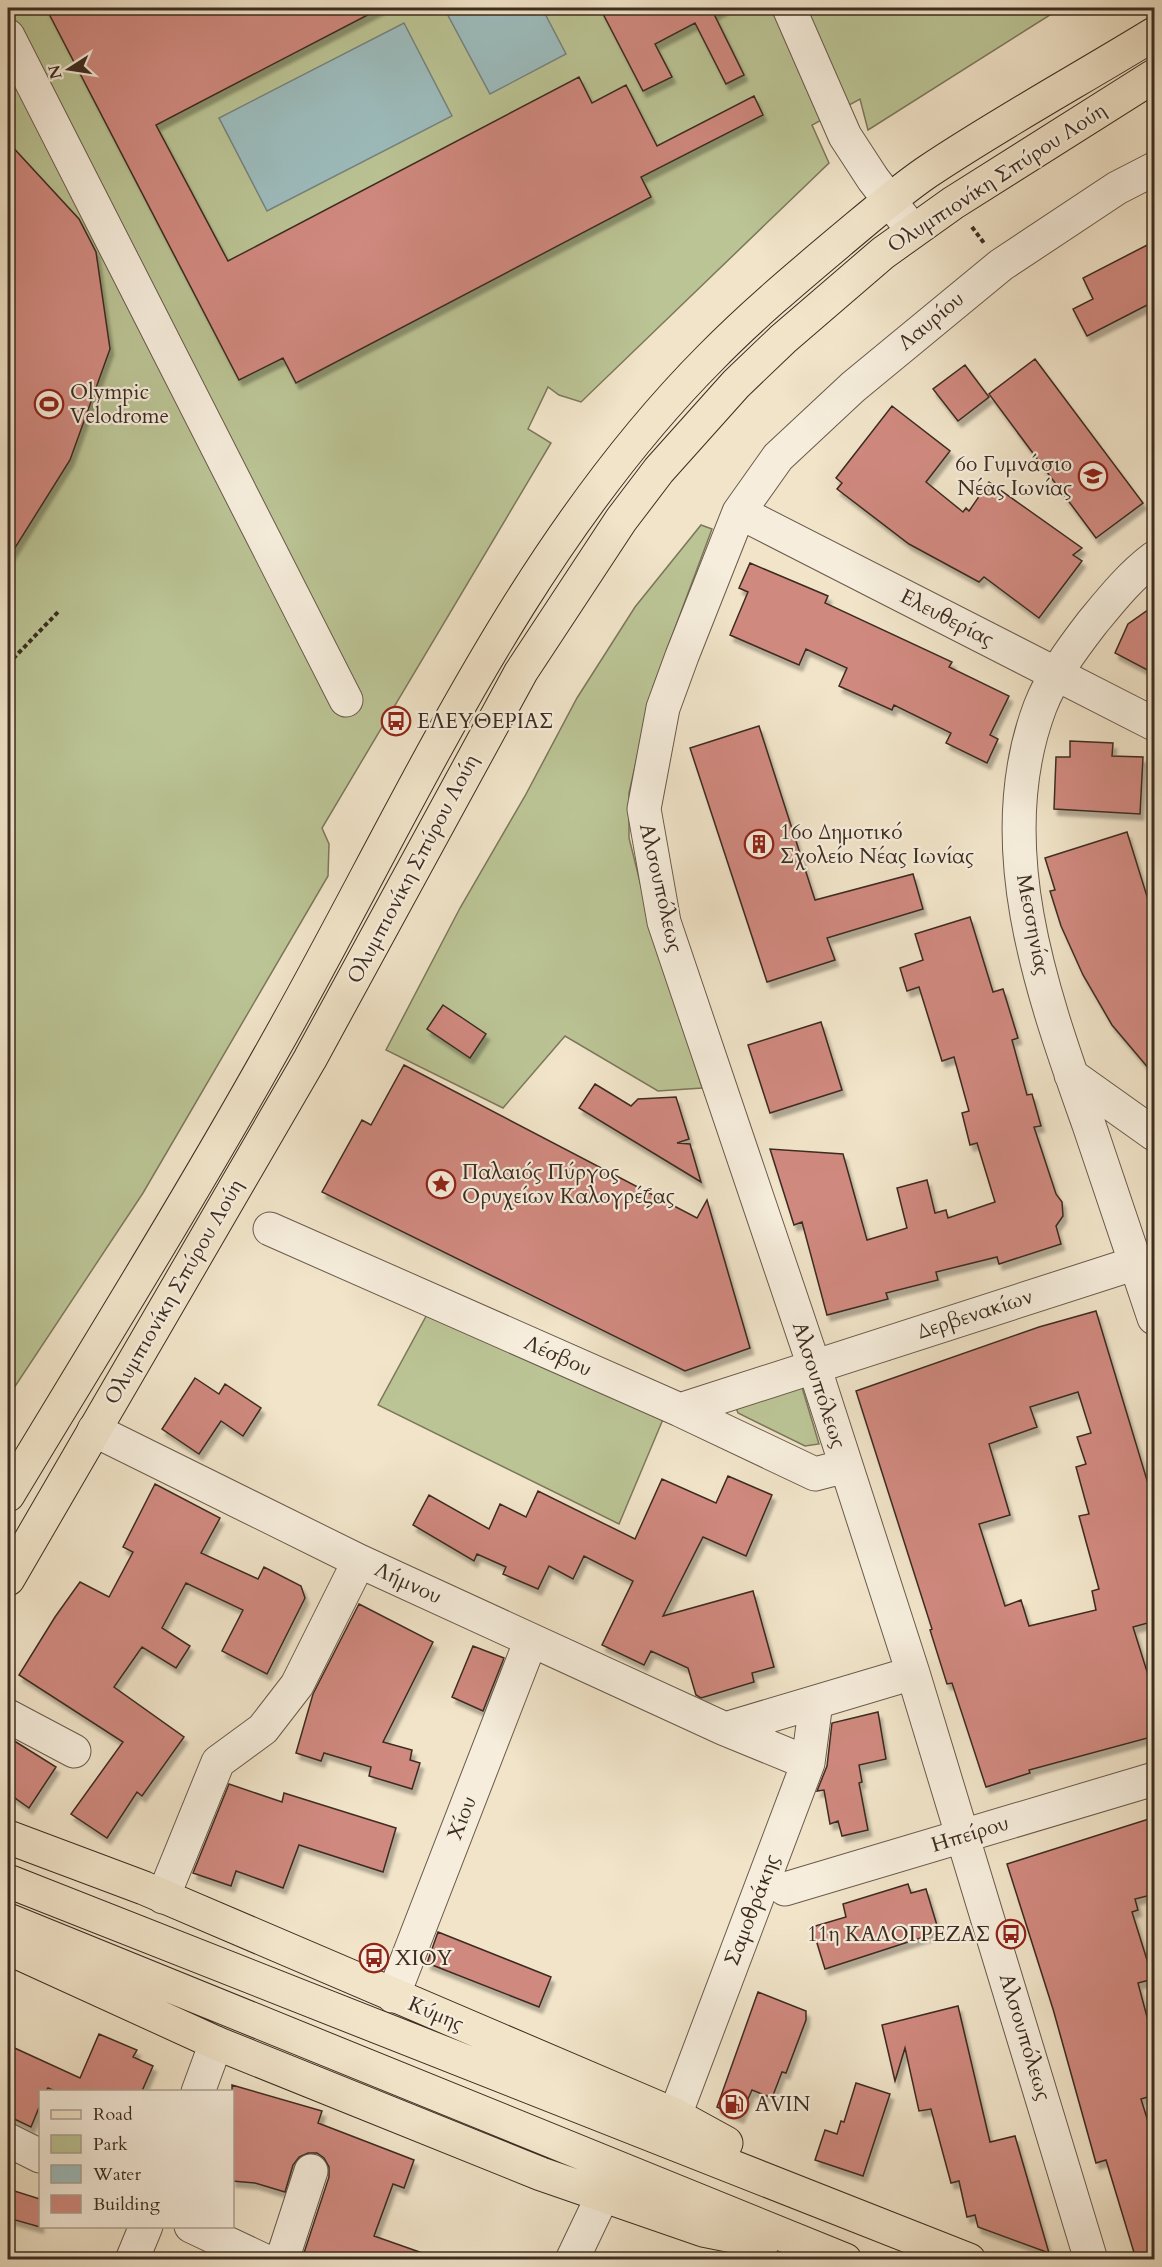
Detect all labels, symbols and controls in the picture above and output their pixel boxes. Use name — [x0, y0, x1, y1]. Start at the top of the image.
north arrow — [39, 39, 99, 99]
text: N — [43, 63, 68, 81]
street label: Ολυμπιονίκη Σπύρου Λούη — [882, 96, 1112, 260]
street label: Λαυρίου — [892, 285, 970, 357]
place label: Olympic Velodrome — [70, 378, 169, 431]
sports icon: Olympic Velodrome — [33, 388, 65, 420]
place label: 6ο Γυμνάσιο Νέας Ιωνίας — [955, 450, 1072, 503]
school or university icon: 6ο Γυμνάσιο Νέας Ιωνίας — [1077, 460, 1109, 492]
street label: Ελευθερίας — [895, 582, 999, 654]
bus stop icon: ΕΛΕΥΘΕΡΙΑΣ — [380, 705, 412, 737]
place label: ΕΛΕΥΘΕΡΙΑΣ — [417, 707, 553, 736]
street label: Ολυμπιονίκη Σπύρου Λούη — [340, 749, 486, 989]
place label: 16ο Δημοτικό Σχολείο Νέας Ιωνίας — [780, 818, 974, 871]
street label: Αλσουπόλεως — [632, 821, 690, 955]
building icon: 16ο Δημοτικό Σχολείο Νέας Ιωνίας — [743, 828, 775, 860]
street label: Μεσσηνίας — [1009, 872, 1057, 978]
place label: Παλαιός Πύργος Ορυχείων Καλογρέζας — [462, 1158, 675, 1211]
place icon: Παλαιός Πύργος Ορυχείων Καλογρέζας — [425, 1168, 457, 1200]
street label: Ολυμπιονίκη Σπύρου Λούη — [98, 1174, 250, 1410]
street label: Δερβενακίων — [914, 1282, 1036, 1346]
street label: Αλσουπόλεως — [785, 1318, 853, 1452]
street label: Λέσβου — [520, 1328, 596, 1384]
street label: Λήμνου — [370, 1555, 446, 1611]
street label: Χίου — [440, 1792, 484, 1844]
street label: Ηπείρου — [928, 1808, 1012, 1860]
street label: Σαμοθράκης — [717, 1850, 787, 1970]
bus stop icon: 11η ΚΑΛΟΓΡΕΖΑΣ — [995, 1918, 1027, 1950]
place label: 11η ΚΑΛΟΓΡΕΖΑΣ — [807, 1920, 990, 1949]
bus stop icon: ΧΙΟΥ — [358, 1942, 390, 1974]
place label: ΧΙΟΥ — [395, 1944, 453, 1973]
street label: Αλσουπόλεως — [992, 1970, 1058, 2104]
street label: Κύμης — [404, 1989, 468, 2039]
fuel station icon: AVIN — [718, 2088, 750, 2120]
legend — [39, 2090, 234, 2228]
place label: AVIN — [755, 2090, 811, 2119]
text: Road — [93, 2102, 133, 2127]
text: Park — [93, 2132, 128, 2157]
text: Water — [92, 2162, 142, 2187]
text: Building — [93, 2192, 161, 2217]

